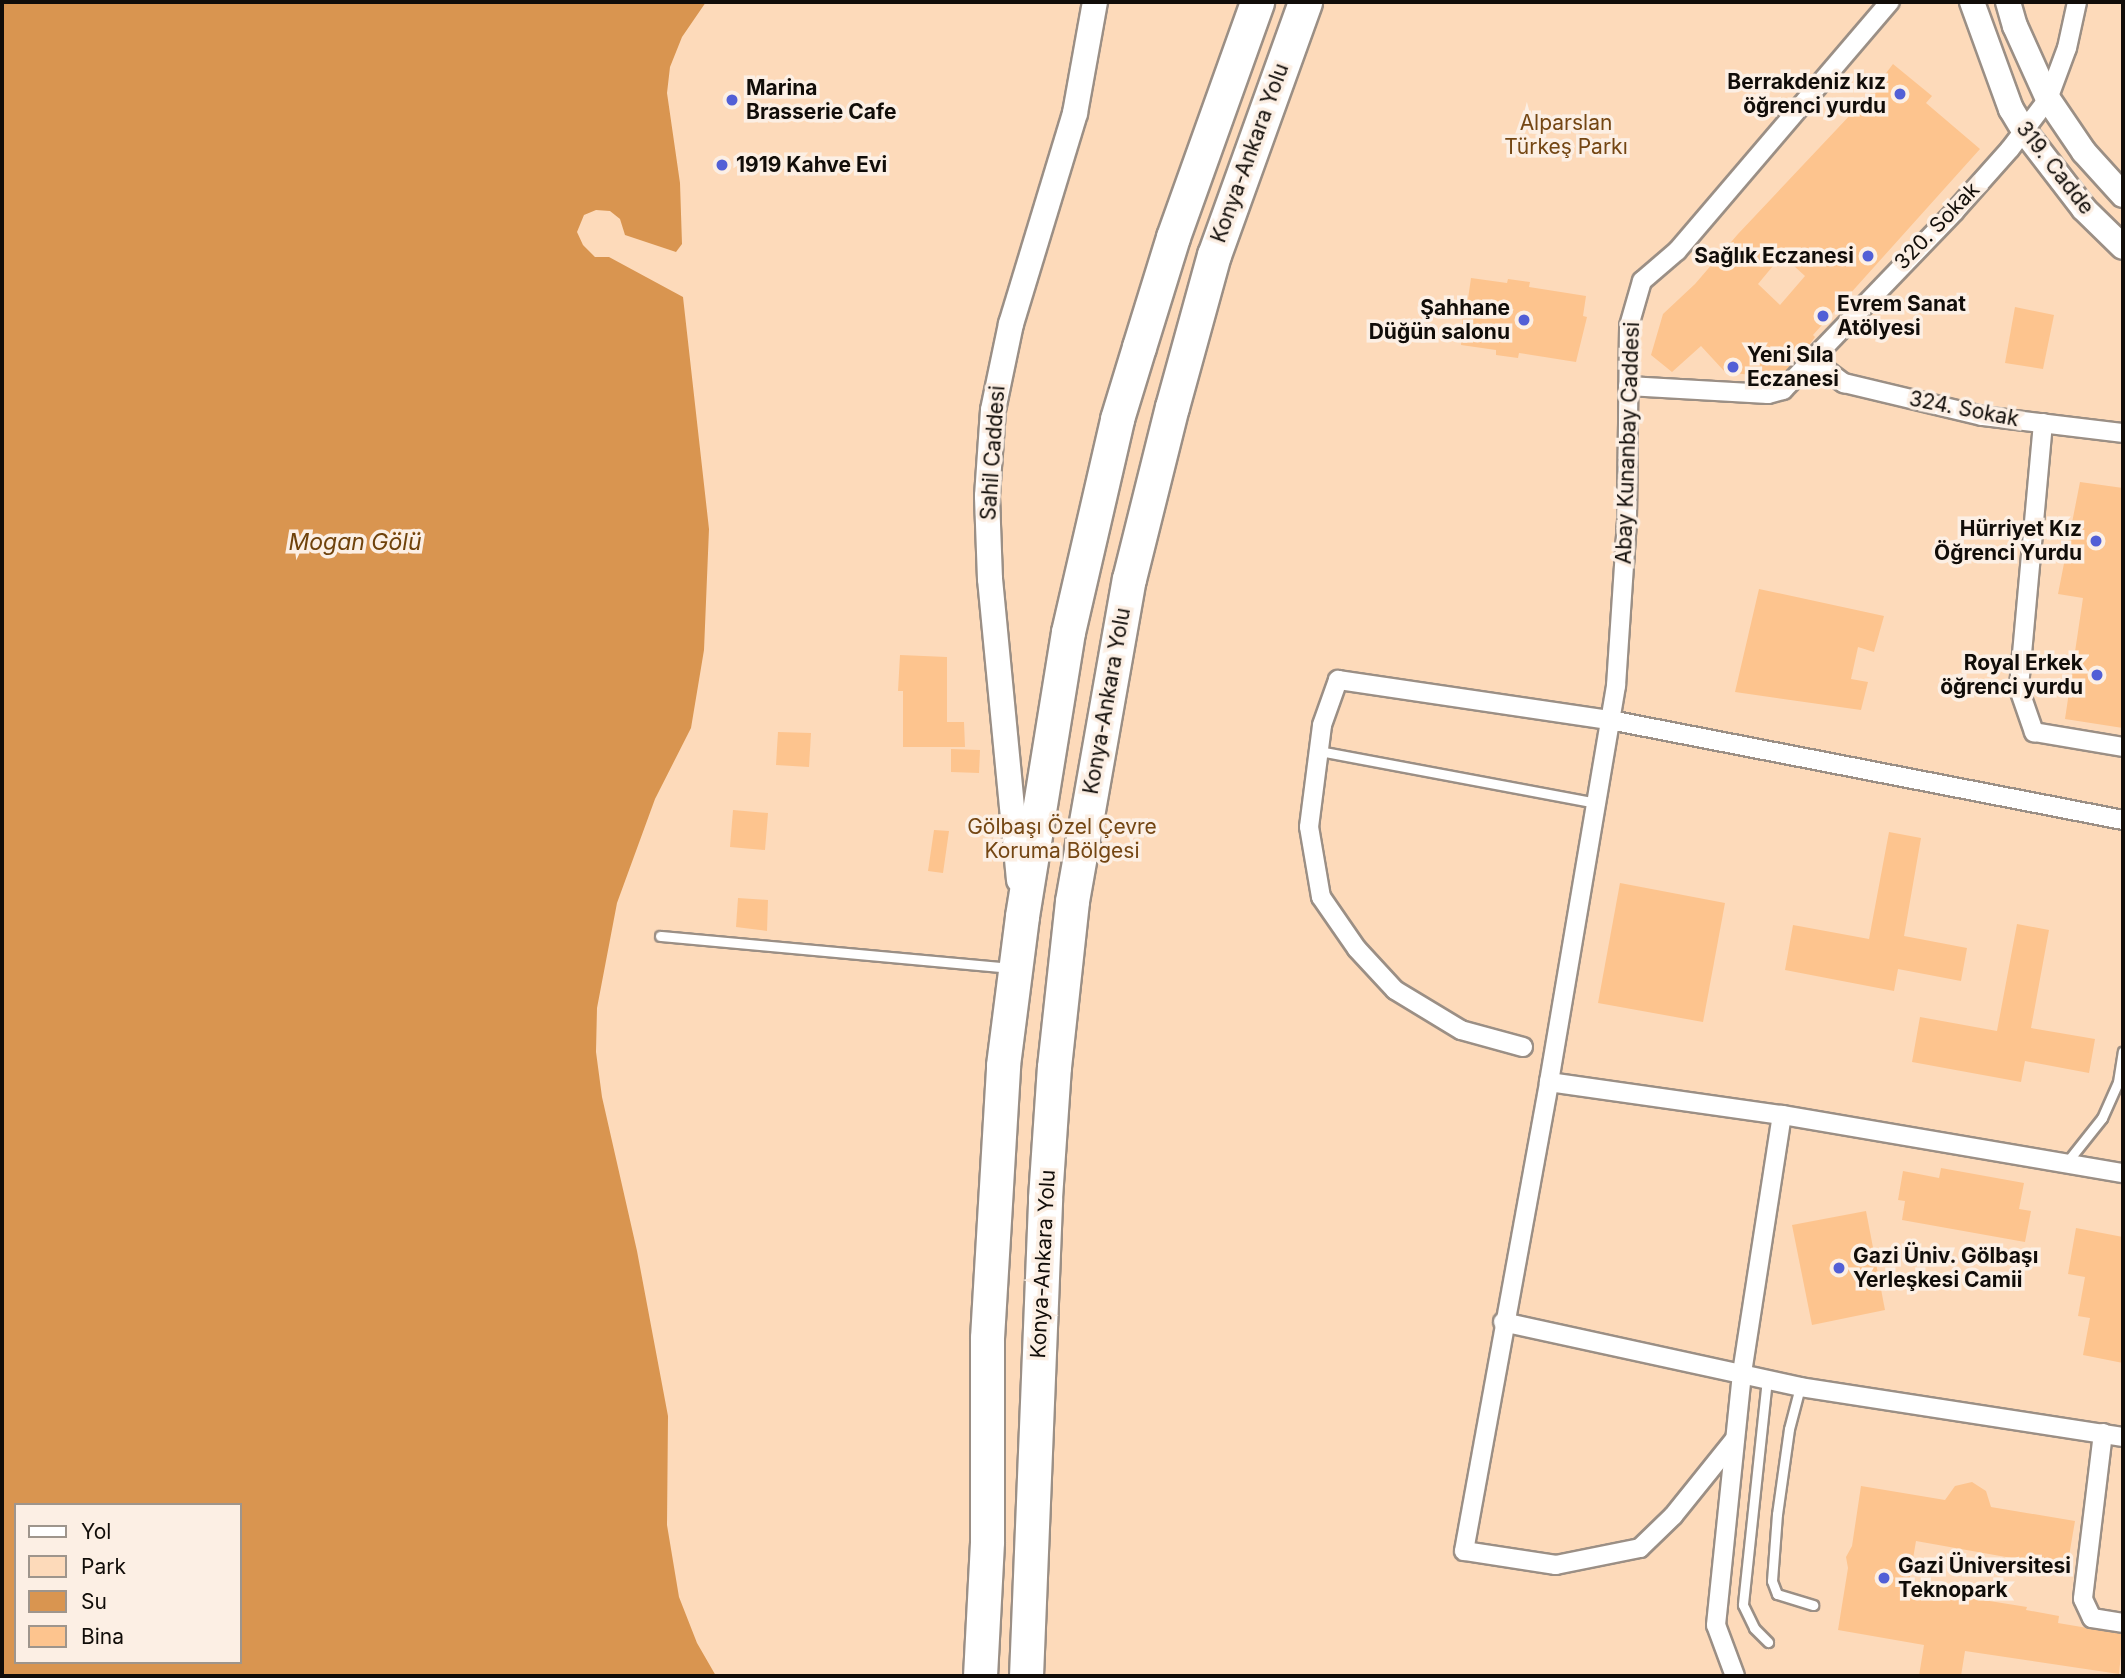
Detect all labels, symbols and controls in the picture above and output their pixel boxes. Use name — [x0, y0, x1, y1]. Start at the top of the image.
street label: Konya-Ankara Yolu — [1206, 60, 1294, 246]
place label: Berrakdeniz kız öğrenci yurdu — [1727, 69, 1886, 119]
place label: Marina Brasserie Cafe — [746, 75, 896, 125]
marker: Berrakdeniz kız öğrenci yurdu — [1892, 86, 1908, 102]
marker: Marina Brasserie Cafe — [724, 92, 740, 108]
park label: Alparslan Türkeş Parkı — [1504, 110, 1628, 160]
street label: 319. Cadde — [2011, 116, 2099, 220]
place label: 1919 Kahve Evi — [736, 152, 887, 178]
marker: 1919 Kahve Evi — [714, 157, 730, 173]
street label: 320. Sokak — [1889, 177, 1985, 275]
place label: Sağlık Eczanesi — [1694, 243, 1854, 269]
marker: Sağlık Eczanesi — [1860, 248, 1876, 264]
place label: Evrem Sanat Atölyesi — [1837, 291, 1966, 341]
place label: Şahhane Düğün salonu — [1369, 295, 1510, 345]
marker: Evrem Sanat Atölyesi — [1815, 308, 1831, 324]
marker: Şahhane Düğün salonu — [1516, 312, 1532, 328]
street label: Abay Kunanbay Caddesi — [1611, 321, 1645, 565]
place label: Yeni Sıla Eczanesi — [1747, 342, 1839, 392]
marker: Yeni Sıla Eczanesi — [1725, 359, 1741, 375]
street label: Sahil Caddesi — [976, 385, 1010, 521]
street label: 324. Sokak — [1907, 386, 2021, 432]
place label: Hürriyet Kız Öğrenci Yurdu — [1934, 516, 2082, 566]
water label: Mogan Gölü — [288, 528, 422, 556]
marker: Hürriyet Kız Öğrenci Yurdu — [2088, 533, 2104, 549]
street label: Konya-Ankara Yolu — [1078, 606, 1136, 796]
place label: Royal Erkek öğrenci yurdu — [1940, 650, 2083, 700]
marker: Royal Erkek öğrenci yurdu — [2089, 667, 2105, 683]
park label: Gölbaşı Özel Çevre Koruma Bölgesi — [967, 814, 1157, 864]
street label: Konya-Ankara Yolu — [1025, 1169, 1061, 1359]
place label: Gazi Üniv. Gölbaşı Yerleşkesi Camii — [1853, 1243, 2039, 1293]
marker: Gazi Üniv. Gölbaşı Yerleşkesi Camii — [1831, 1260, 1847, 1276]
legend — [14, 1503, 242, 1664]
text: Yol — [81, 1519, 111, 1544]
place label: Gazi Üniversitesi Teknopark — [1898, 1553, 2071, 1603]
text: Park — [81, 1554, 126, 1579]
marker: Gazi Üniversitesi Teknopark — [1876, 1570, 1892, 1586]
text: Su — [81, 1589, 107, 1614]
text: Bina — [81, 1624, 124, 1649]

